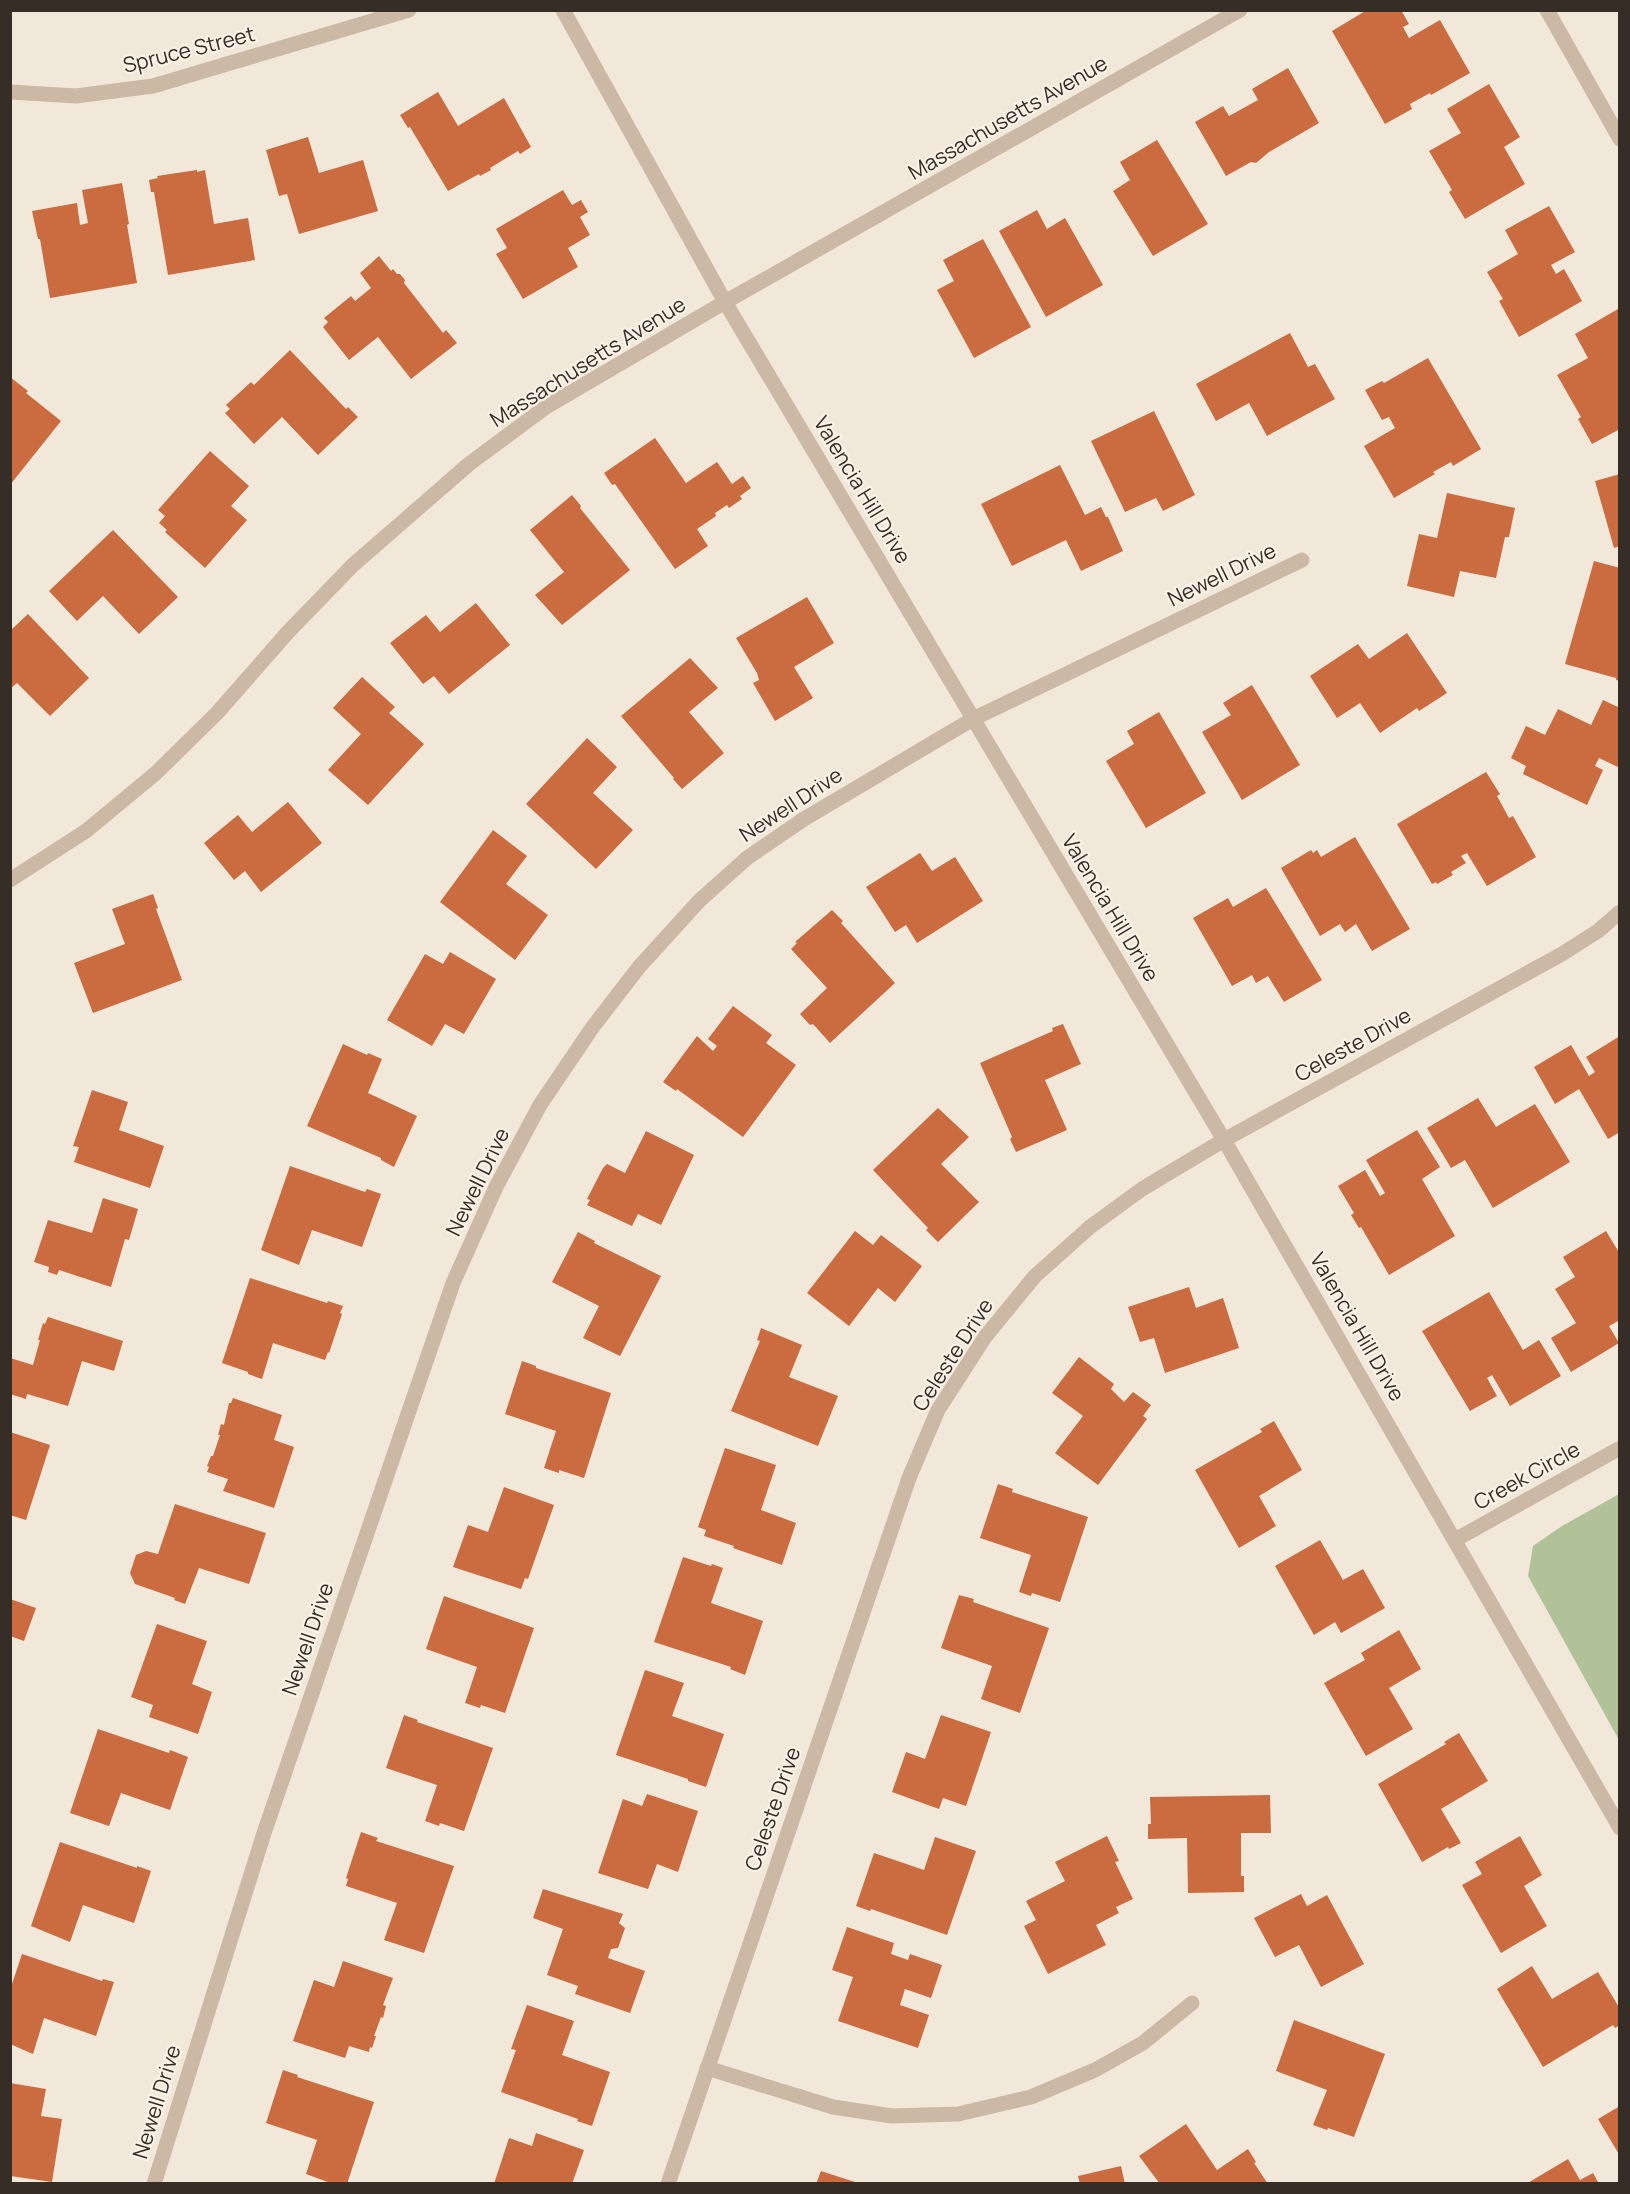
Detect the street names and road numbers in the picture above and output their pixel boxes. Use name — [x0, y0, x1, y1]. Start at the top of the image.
street label: Spruce Street — [120, 19, 258, 79]
street label: Massachusetts Avenue — [903, 49, 1112, 186]
street label: Massachusetts Avenue — [484, 290, 691, 433]
street label: Valencia Hill Drive — [808, 411, 918, 568]
street label: Newell Drive — [1163, 536, 1280, 612]
street label: Newell Drive — [734, 760, 847, 848]
street label: Valencia Hill Drive — [1056, 829, 1166, 986]
street label: Celeste Drive — [1289, 1001, 1416, 1088]
street label: Newell Drive — [439, 1123, 515, 1240]
street label: Valencia Hill Drive — [1304, 1247, 1412, 1406]
street label: Celeste Drive — [905, 1293, 999, 1416]
street label: Creek Circle — [1468, 1434, 1585, 1516]
street label: Newell Drive — [275, 1579, 339, 1699]
street label: Celeste Drive — [738, 1743, 806, 1874]
street label: Newell Drive — [126, 2042, 187, 2162]

